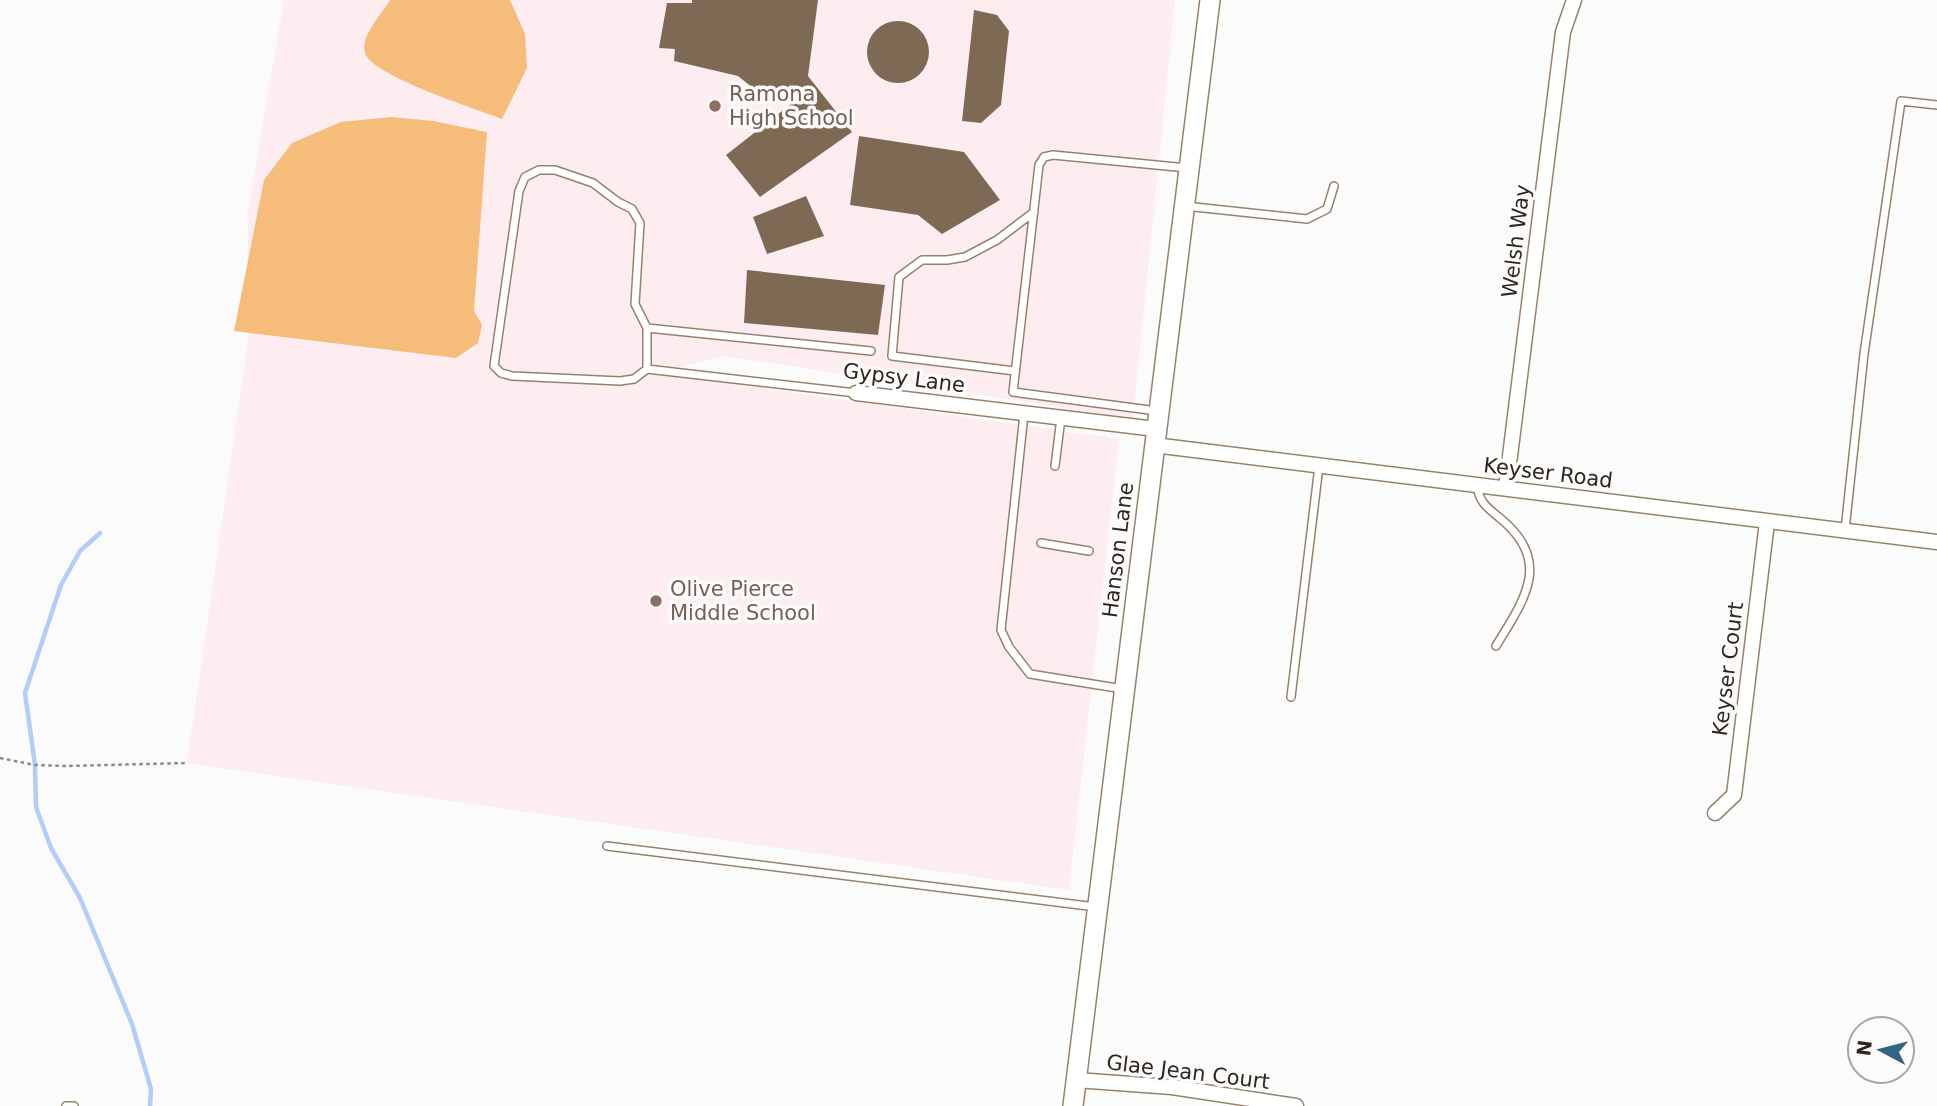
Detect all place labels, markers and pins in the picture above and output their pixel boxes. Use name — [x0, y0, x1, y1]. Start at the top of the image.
place label: Ramona High School — [729, 82, 854, 130]
marker: Ramona High School — [707, 98, 723, 114]
place label: Olive Pierce Middle School — [670, 577, 816, 625]
marker: Olive Pierce Middle School — [648, 593, 664, 609]

